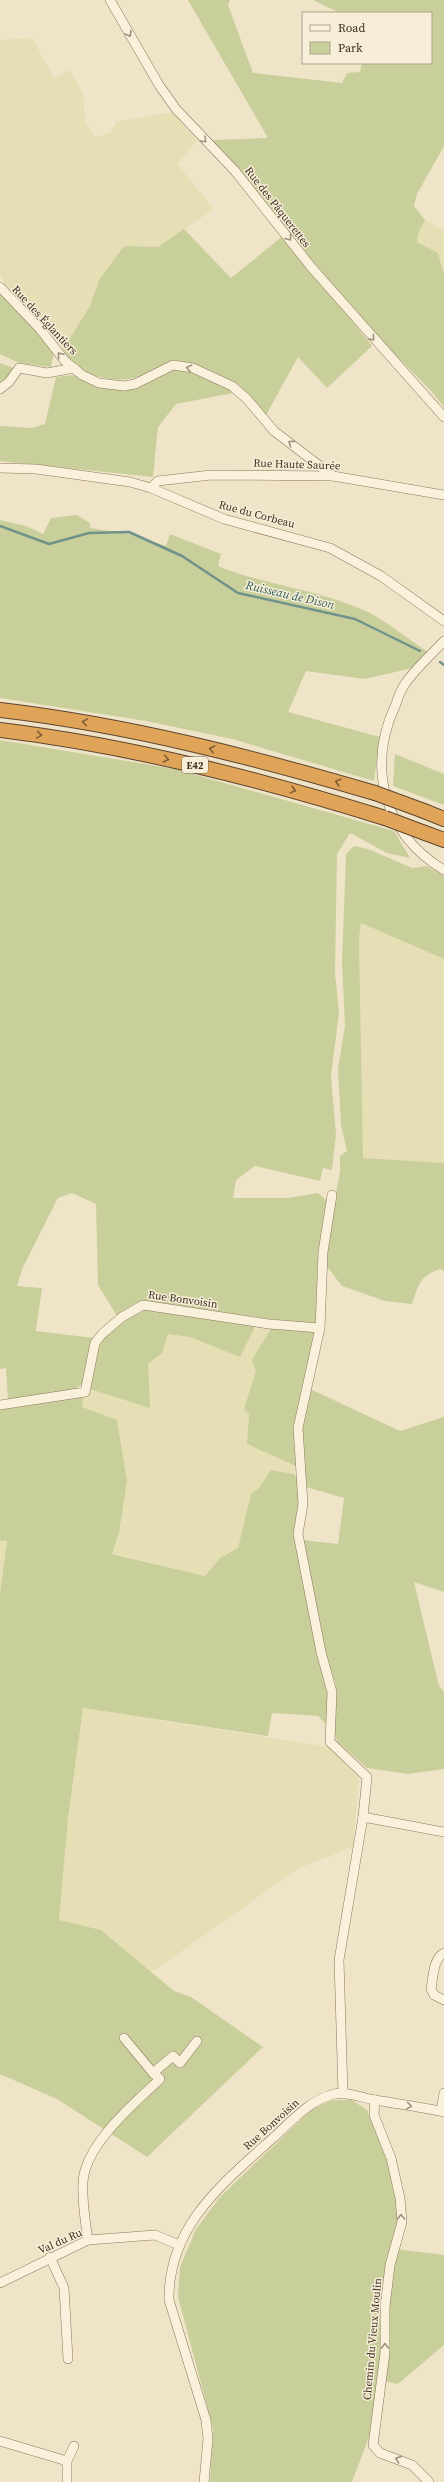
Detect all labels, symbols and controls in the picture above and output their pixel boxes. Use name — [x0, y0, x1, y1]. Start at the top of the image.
legend — [302, 12, 432, 64]
text: Road — [338, 20, 365, 36]
one-way arrow — [125, 30, 132, 37]
text: Park — [338, 40, 363, 56]
one-way arrow — [199, 135, 207, 143]
street label: Rue des Pâquerettes — [241, 164, 314, 251]
one-way arrow — [284, 234, 291, 241]
street label: Rue des Églantiers — [8, 282, 81, 358]
one-way arrow — [368, 333, 375, 340]
one-way arrow — [57, 352, 64, 360]
one-way arrow — [186, 364, 193, 373]
one-way arrow — [289, 441, 296, 448]
street label: Rue Haute Saurée — [253, 455, 341, 474]
street label: Rue du Corbeau — [217, 497, 297, 532]
water label: Ruisseau de Dison — [243, 577, 336, 613]
one-way arrow — [82, 719, 88, 727]
one-way arrow — [36, 730, 42, 739]
one-way arrow — [209, 745, 216, 753]
one-way arrow — [163, 754, 170, 762]
road number: E42 — [182, 757, 208, 773]
one-way arrow — [335, 778, 342, 787]
one-way arrow — [289, 785, 296, 794]
street label: Rue Bonvoisin — [147, 1287, 219, 1312]
street label: Rue Bonvoisin — [240, 2095, 303, 2153]
one-way arrow — [406, 2101, 412, 2110]
one-way arrow — [397, 2214, 405, 2220]
street label: Val du Ru — [36, 2225, 85, 2258]
street label: Chemin du Vieux Moulin — [360, 2277, 385, 2401]
one-way arrow — [381, 2343, 389, 2349]
one-way arrow — [395, 2456, 402, 2464]

